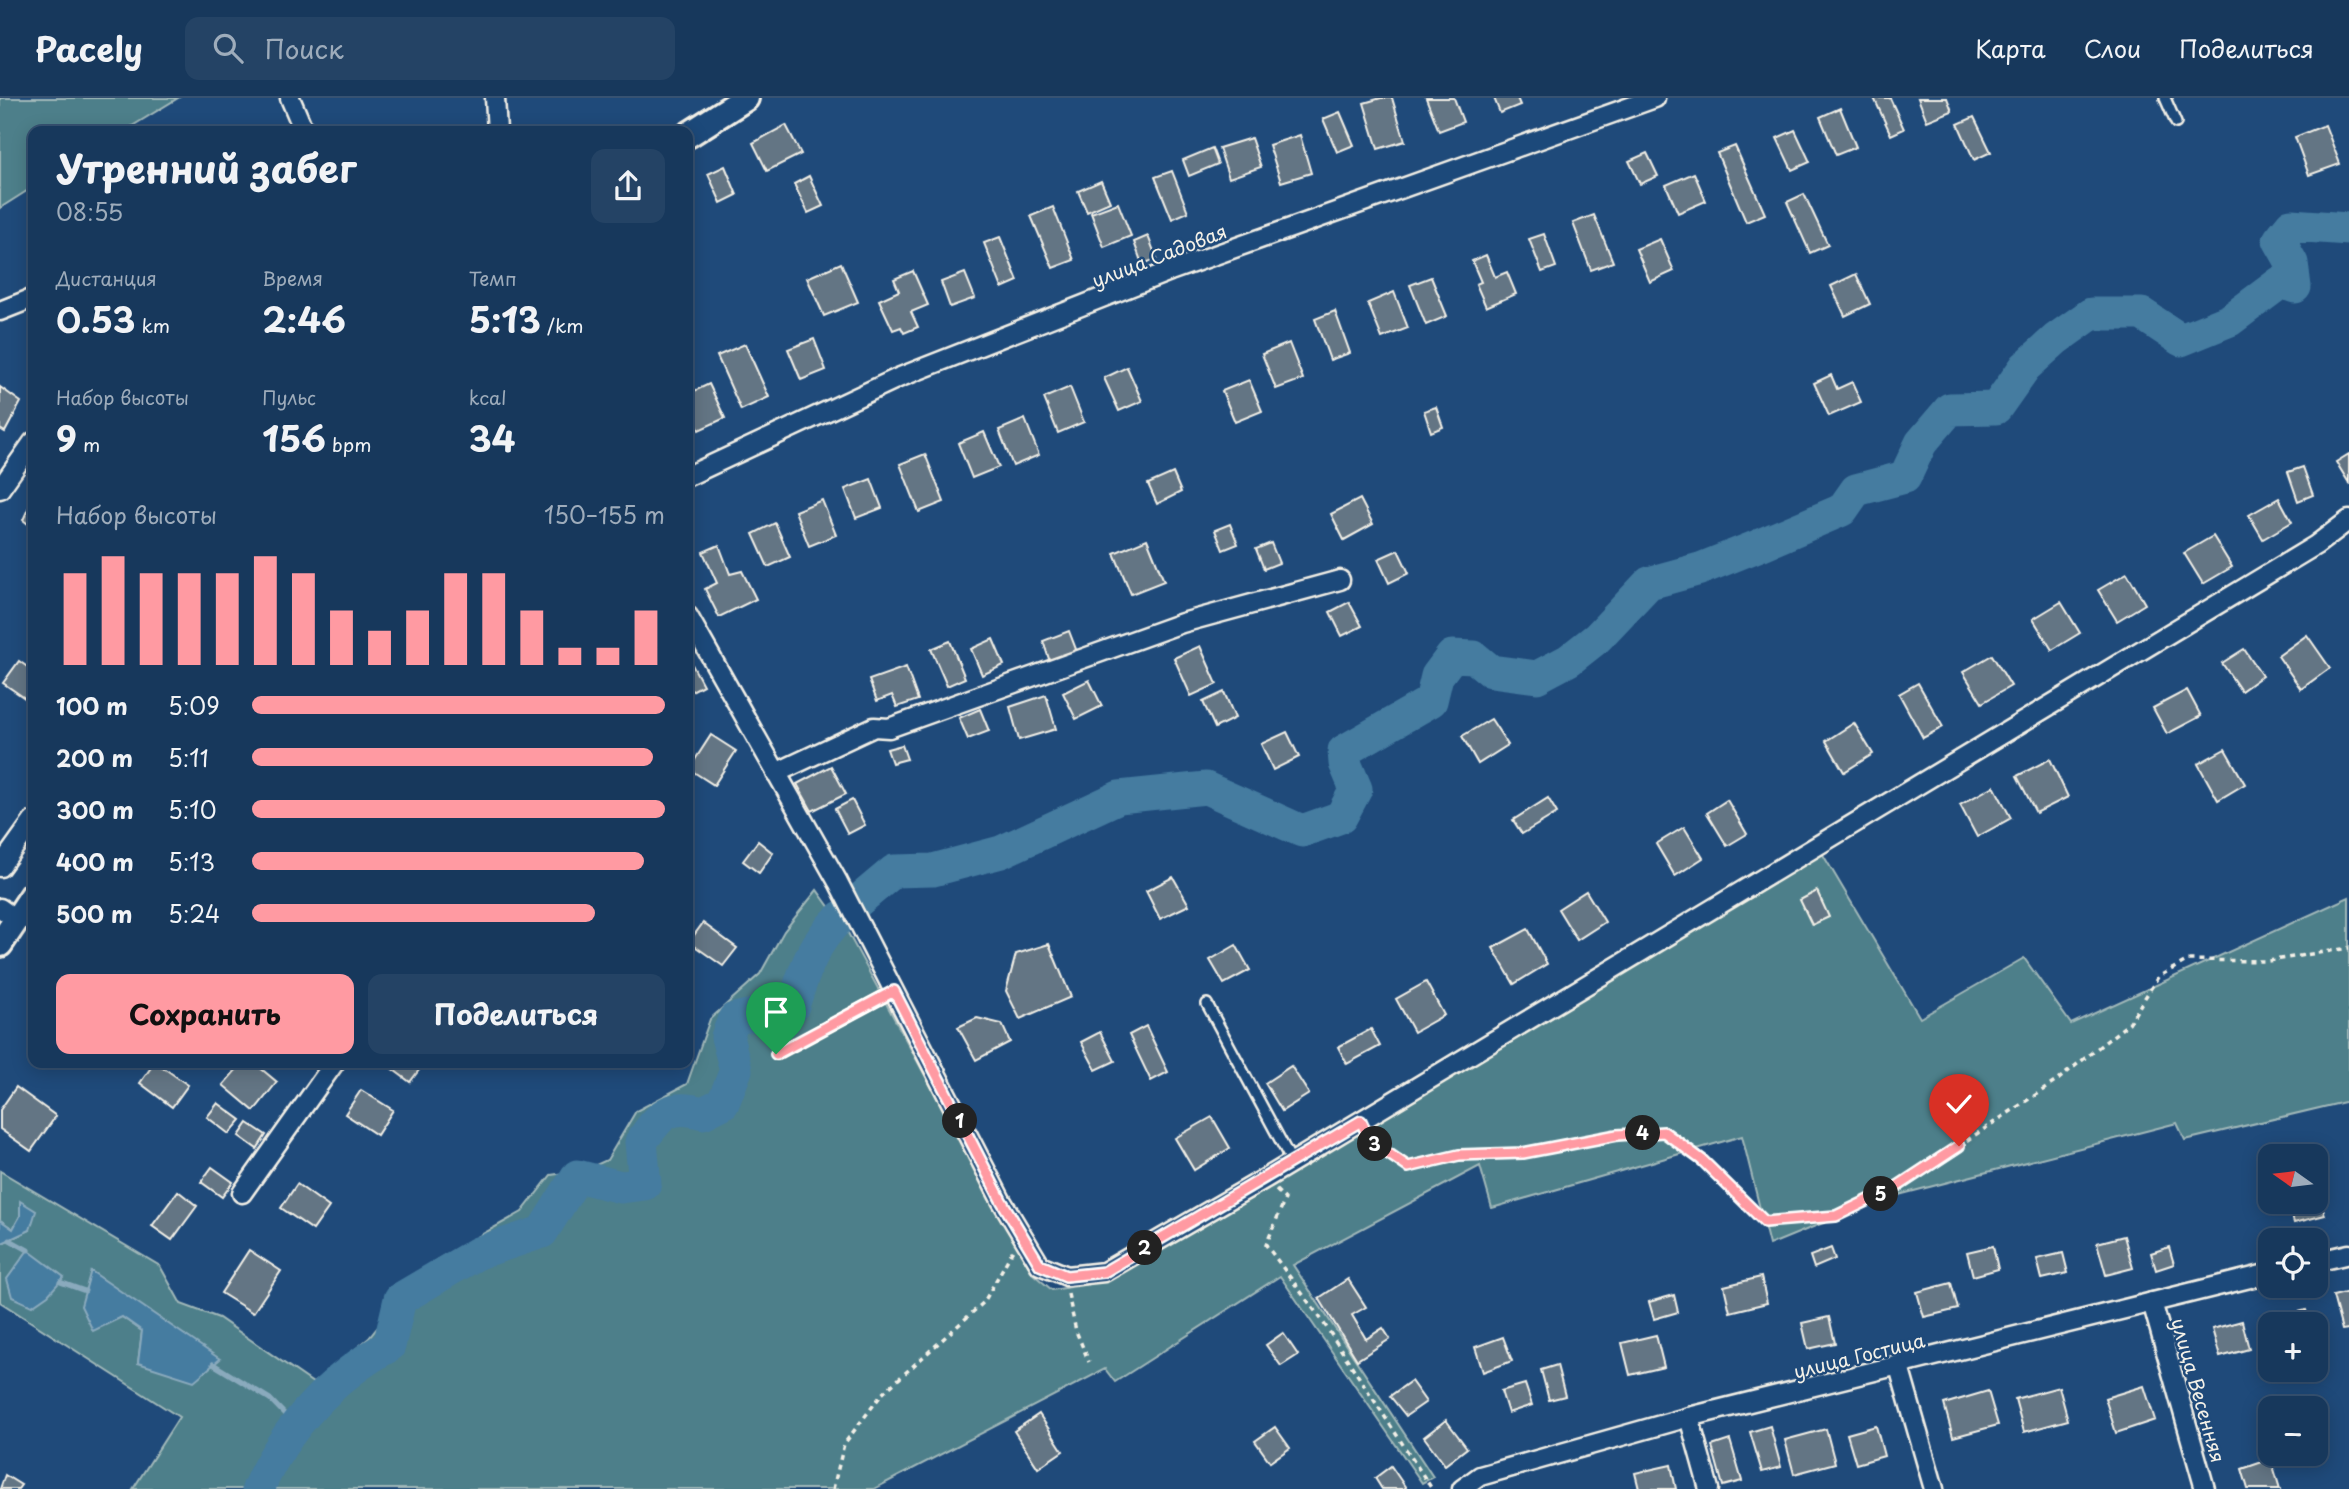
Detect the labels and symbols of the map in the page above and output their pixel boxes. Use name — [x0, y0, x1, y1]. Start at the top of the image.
street label: улица Садовая — [1087, 216, 1231, 294]
pin — [746, 982, 806, 1054]
pin — [1929, 1074, 1989, 1146]
pin: 1 — [942, 1104, 978, 1138]
pin: 4 — [1626, 1116, 1660, 1150]
pin: 3 — [1358, 1126, 1392, 1162]
north arrow — [2258, 1144, 2328, 1214]
pin: 5 — [1864, 1176, 1898, 1212]
pin: 2 — [1128, 1230, 1162, 1266]
street label: улица Весенняя — [2165, 1314, 2233, 1466]
street label: улица Гостица — [1790, 1325, 1928, 1385]

